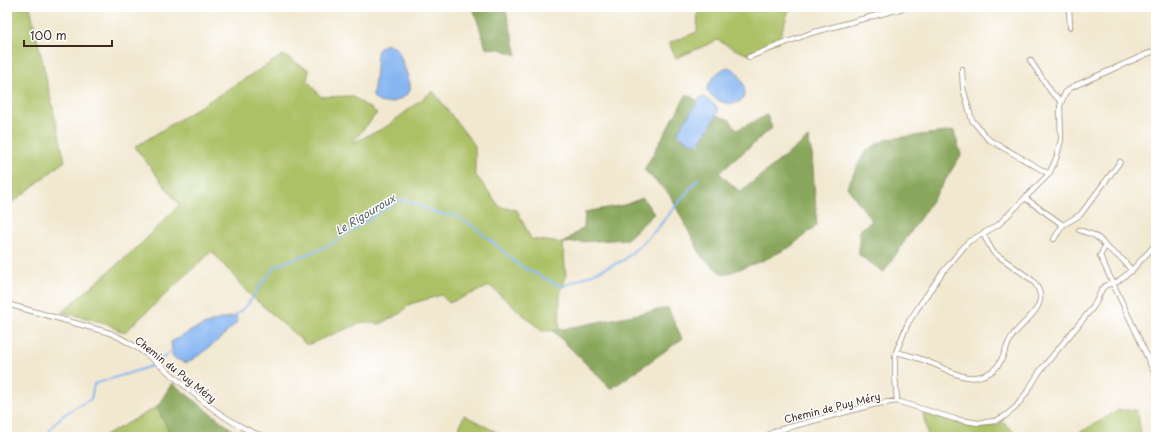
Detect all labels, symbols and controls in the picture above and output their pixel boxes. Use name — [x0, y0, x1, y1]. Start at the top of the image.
scale bar — [24, 22, 112, 48]
text: 100 m — [30, 26, 67, 44]
water label: Le Rigouroux — [332, 188, 400, 239]
street label: Chemin du Puy Méry — [132, 332, 220, 406]
street label: Chemin de Puy Méry — [782, 388, 882, 426]

